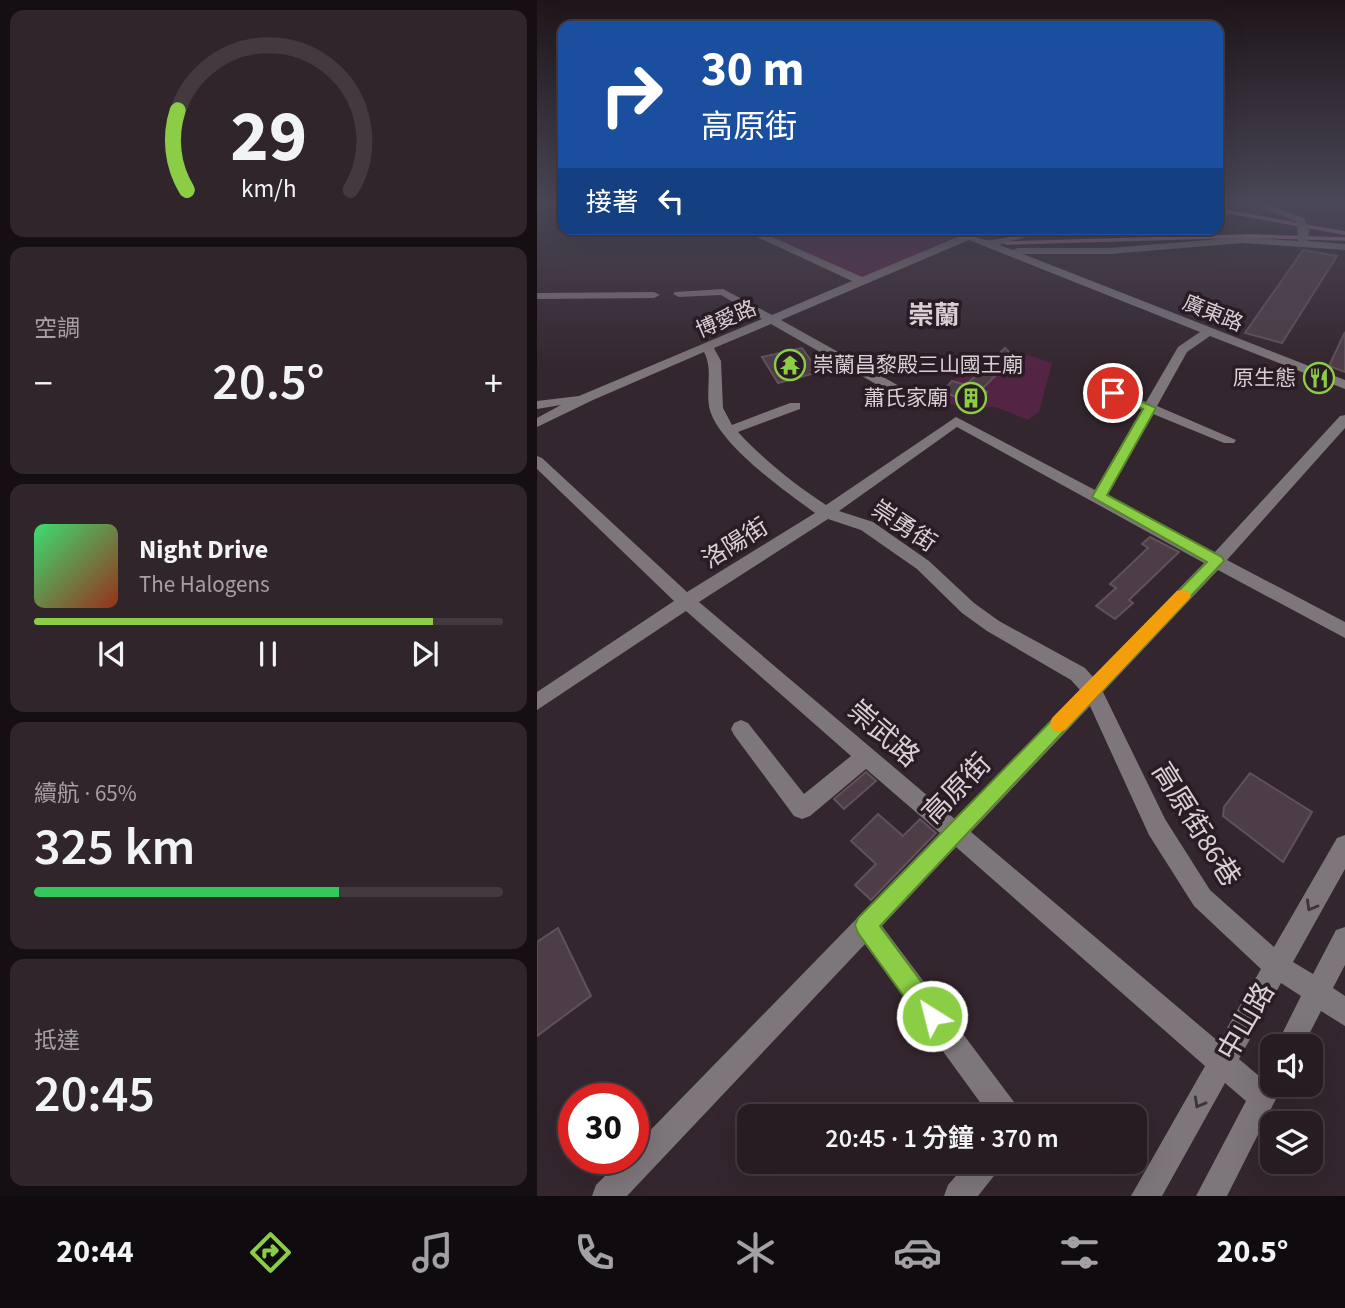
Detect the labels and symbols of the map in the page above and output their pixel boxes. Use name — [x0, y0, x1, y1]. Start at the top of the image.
street label: 廣東路 — [1178, 287, 1248, 339]
street label: 博愛路 — [691, 293, 761, 345]
district label: 崇蘭 — [908, 297, 960, 334]
temple icon: 崇蘭昌黎殿三山國王廟 — [773, 348, 807, 382]
place label: 崇蘭昌黎殿三山國王廟 — [813, 350, 1023, 380]
restaurant icon: 原生態 — [1302, 361, 1336, 395]
pin — [1083, 363, 1143, 423]
place label: 原生態 — [1233, 363, 1296, 393]
building icon: 蕭氏家廟 — [954, 381, 988, 415]
place label: 蕭氏家廟 — [864, 383, 948, 413]
street label: 崇勇街 — [864, 492, 943, 561]
street label: 洛陽街 — [695, 510, 775, 577]
street label: 崇武路 — [839, 691, 928, 776]
street label: 高原街 — [913, 745, 1000, 833]
street label: 高原街86巷 — [1142, 755, 1250, 894]
one-way arrow — [1306, 898, 1319, 911]
street label: 中山路 — [1208, 975, 1284, 1068]
position arrow — [895, 979, 969, 1053]
speed limit sign: 30 — [558, 1083, 649, 1174]
one-way arrow — [1194, 1096, 1207, 1109]

